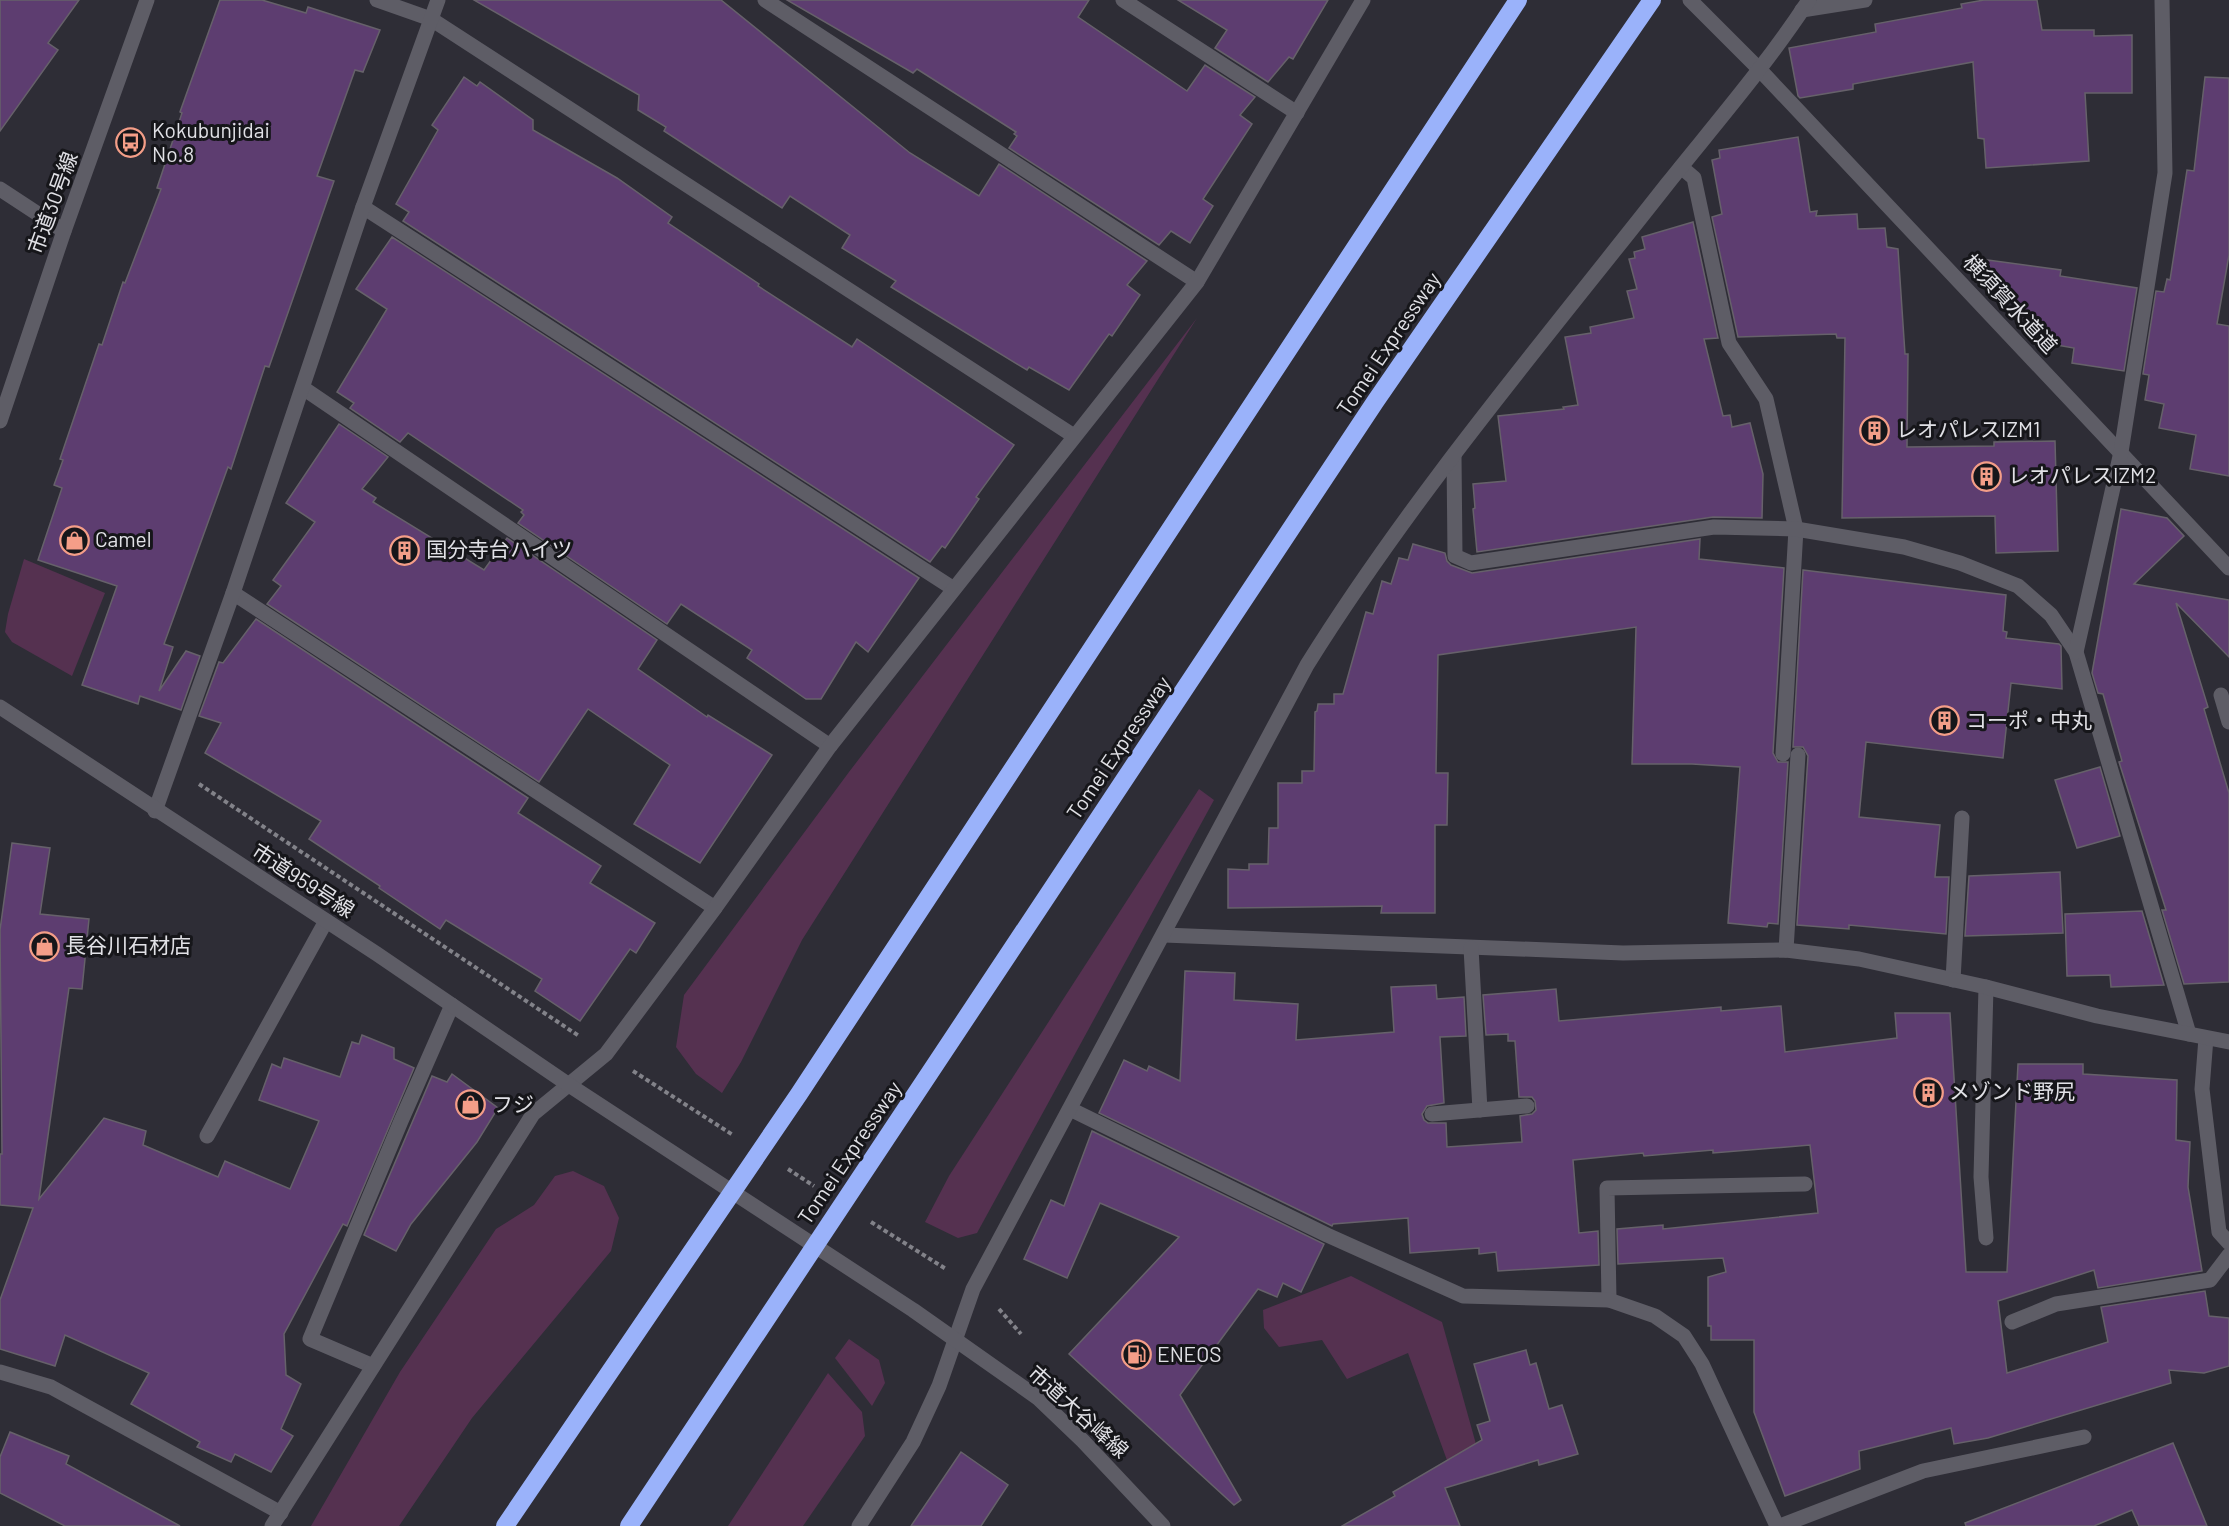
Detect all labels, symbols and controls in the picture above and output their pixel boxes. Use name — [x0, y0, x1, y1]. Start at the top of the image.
place label: Kokubunjidai No.8 — [152, 117, 270, 166]
bus stop icon: Kokubunjidai No.8 — [115, 127, 147, 159]
street label: 市道30号線 — [22, 148, 82, 257]
street label: 横須賀水道道 — [1959, 248, 2063, 358]
street label: Tomei Expressway — [1331, 267, 1445, 419]
building icon: レオパレスIZM1 — [1859, 414, 1891, 446]
place label: レオパレスIZM1 — [1896, 416, 2040, 441]
building icon: レオパレスIZM2 — [1971, 460, 2003, 492]
place label: レオパレスIZM2 — [2008, 462, 2156, 487]
shop icon: Camel — [58, 524, 90, 556]
place label: Camel — [95, 526, 152, 551]
building icon: 国分寺台ハイツ — [389, 534, 421, 566]
place label: 国分寺台ハイツ — [426, 536, 573, 561]
street label: Tomei Expressway — [1061, 671, 1175, 823]
building icon: コーポ・中丸 — [1929, 705, 1961, 737]
place label: コーポ・中丸 — [1966, 707, 2092, 732]
street label: 市道959号線 — [248, 837, 360, 922]
shop icon: 長谷川石材店 — [28, 930, 60, 962]
place label: 長谷川石材店 — [65, 932, 191, 957]
street label: Tomei Expressway — [792, 1076, 906, 1228]
building icon: メゾンド野尻 — [1912, 1076, 1944, 1108]
place label: メゾンド野尻 — [1949, 1078, 2075, 1103]
shop icon: フジ — [455, 1089, 487, 1121]
place label: フジ — [492, 1091, 534, 1116]
fuel station icon: ENEOS — [1120, 1339, 1152, 1371]
place label: ENEOS — [1157, 1341, 1222, 1366]
street label: 市道大谷峰線 — [1024, 1359, 1134, 1462]

